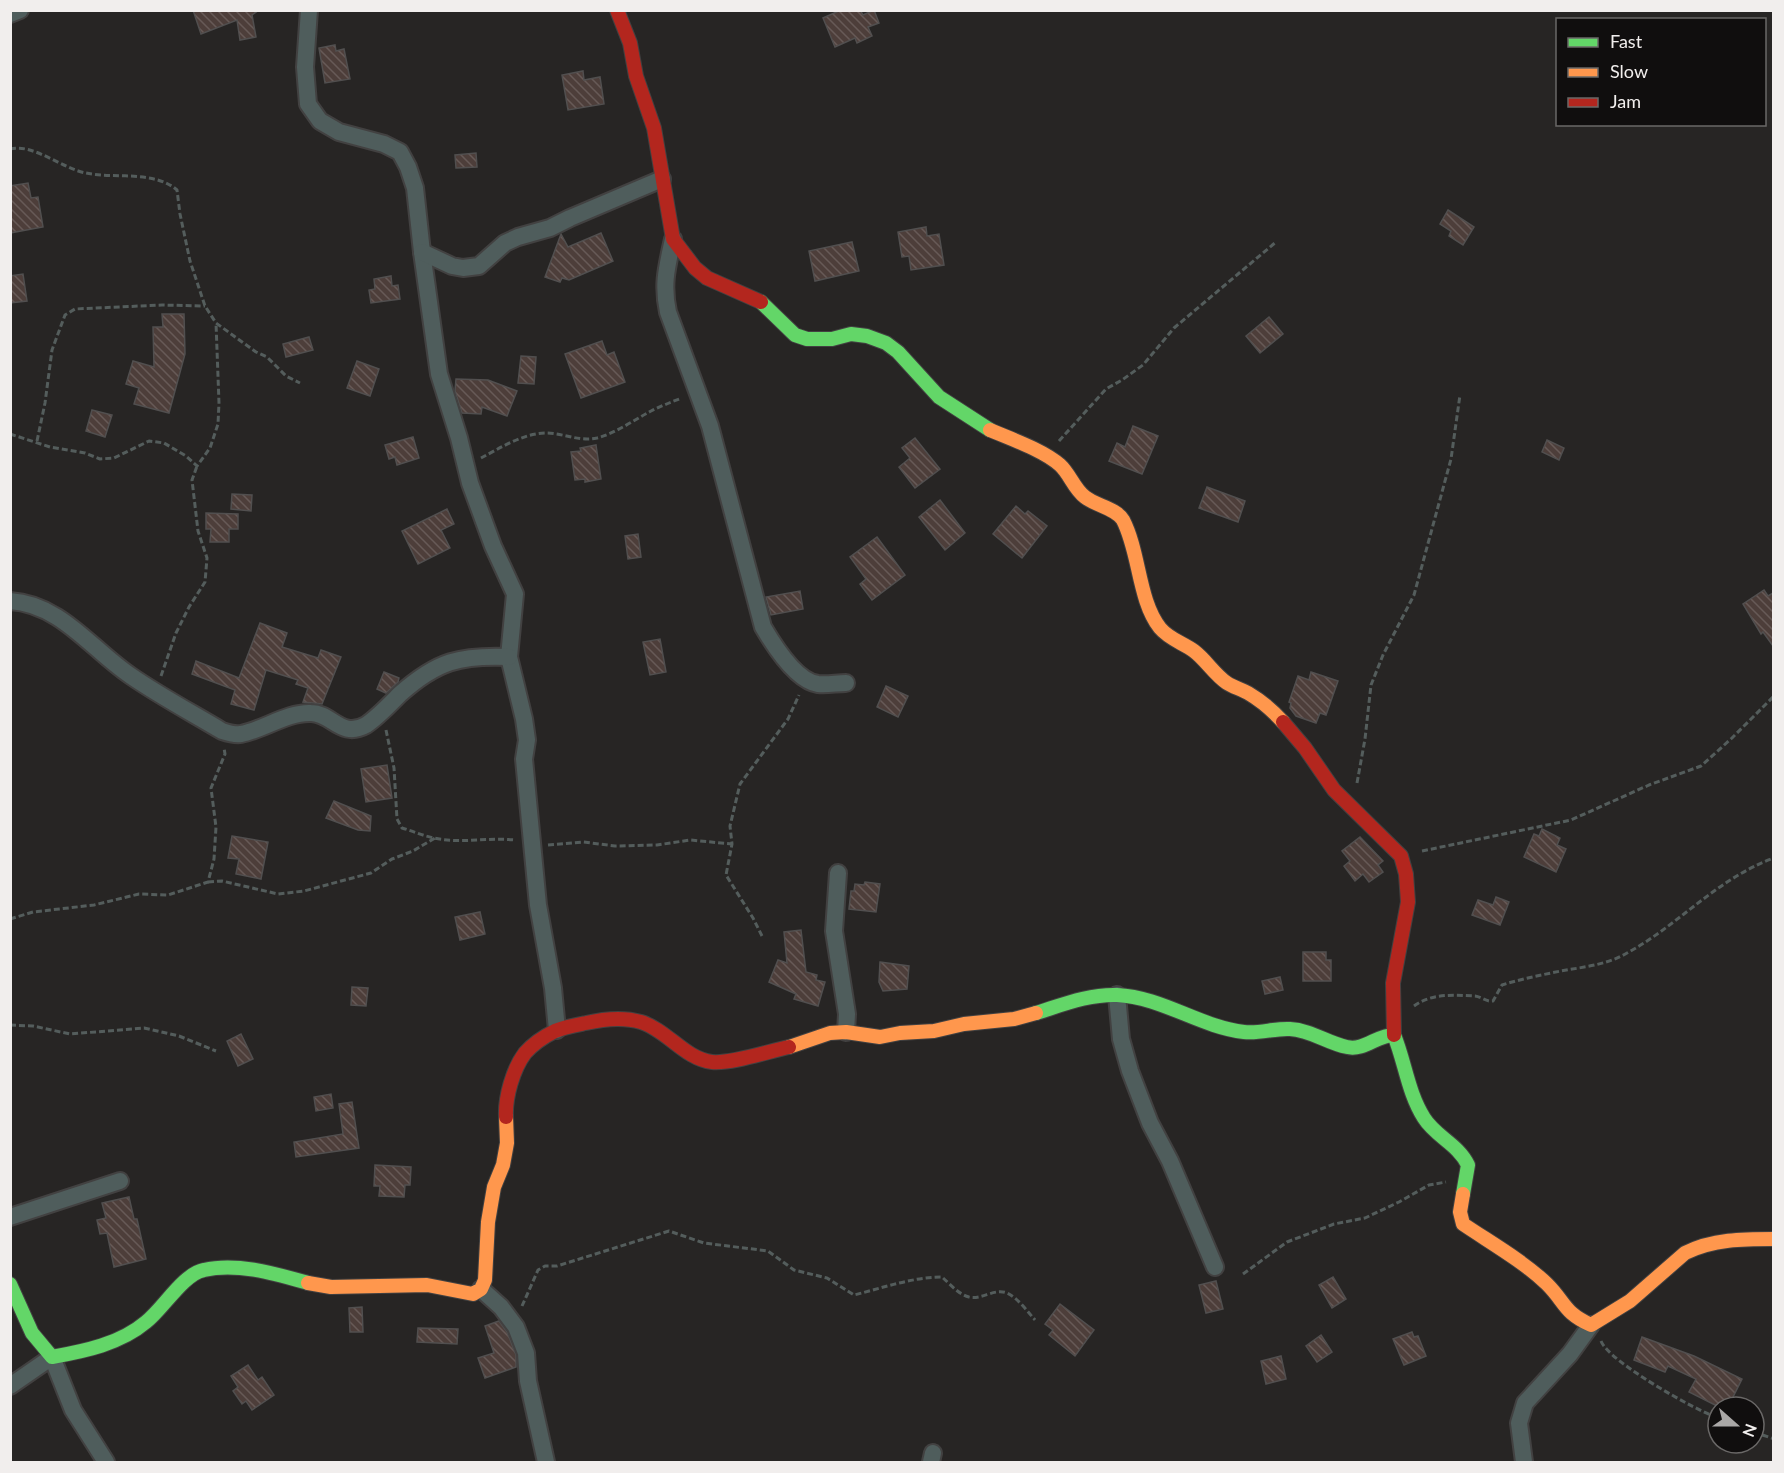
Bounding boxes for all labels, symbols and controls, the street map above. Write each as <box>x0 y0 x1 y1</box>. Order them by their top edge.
legend <box>1556 18 1766 126</box>
text: Fast <box>1610 30 1643 52</box>
text: Slow <box>1610 60 1648 82</box>
text: Jam <box>1610 90 1641 112</box>
north arrow <box>1706 1395 1766 1455</box>
text: N <box>1739 1421 1762 1440</box>

